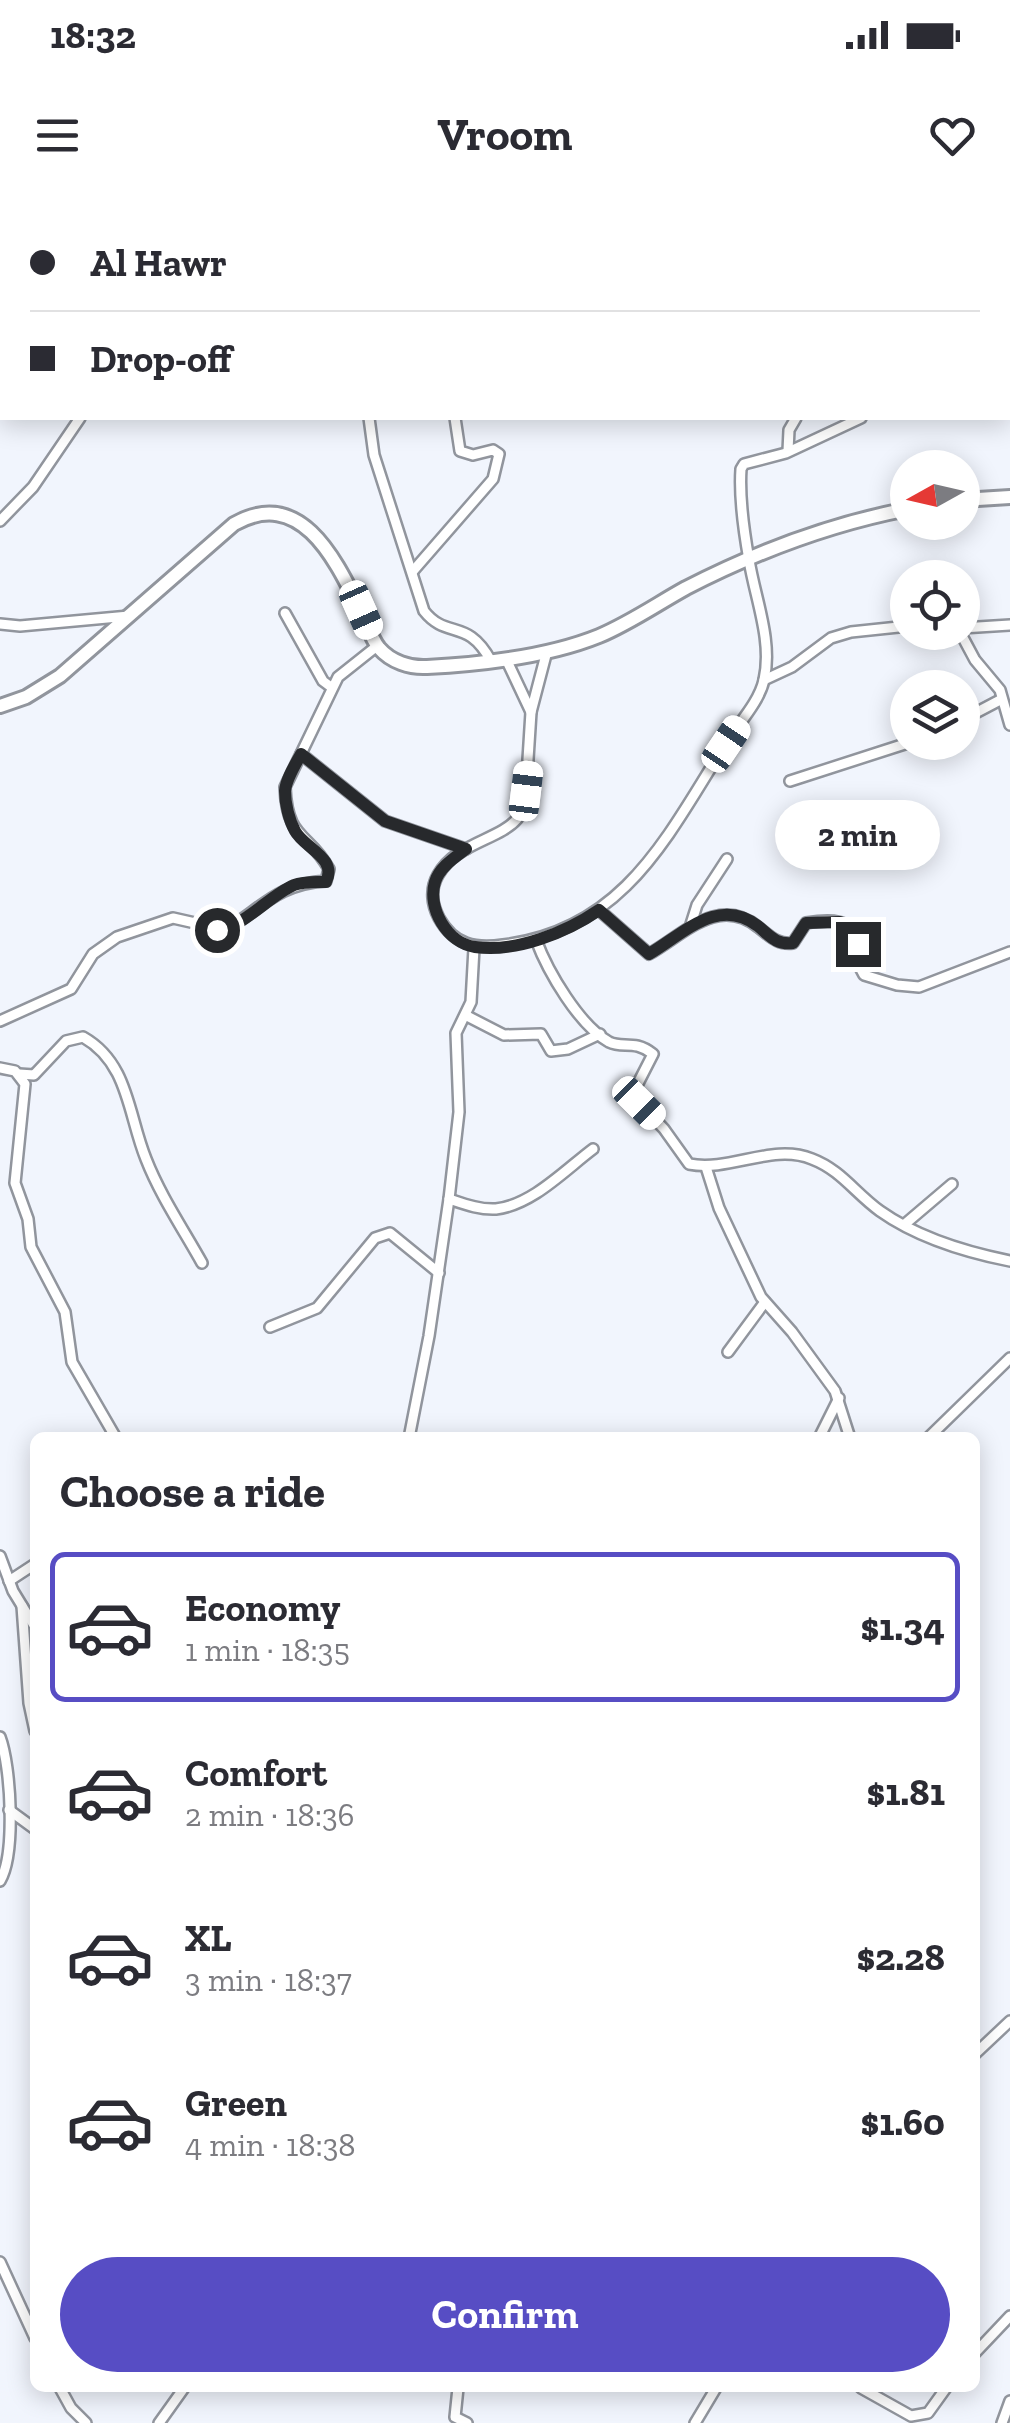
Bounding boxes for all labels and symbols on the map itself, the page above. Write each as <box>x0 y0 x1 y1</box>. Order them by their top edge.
north arrow <box>890 450 980 540</box>
car <box>335 576 387 644</box>
car <box>697 711 755 777</box>
car <box>507 759 545 823</box>
callout: 2 min <box>776 799 940 869</box>
route start <box>195 908 240 953</box>
route end <box>836 922 881 967</box>
car <box>607 1071 671 1135</box>

